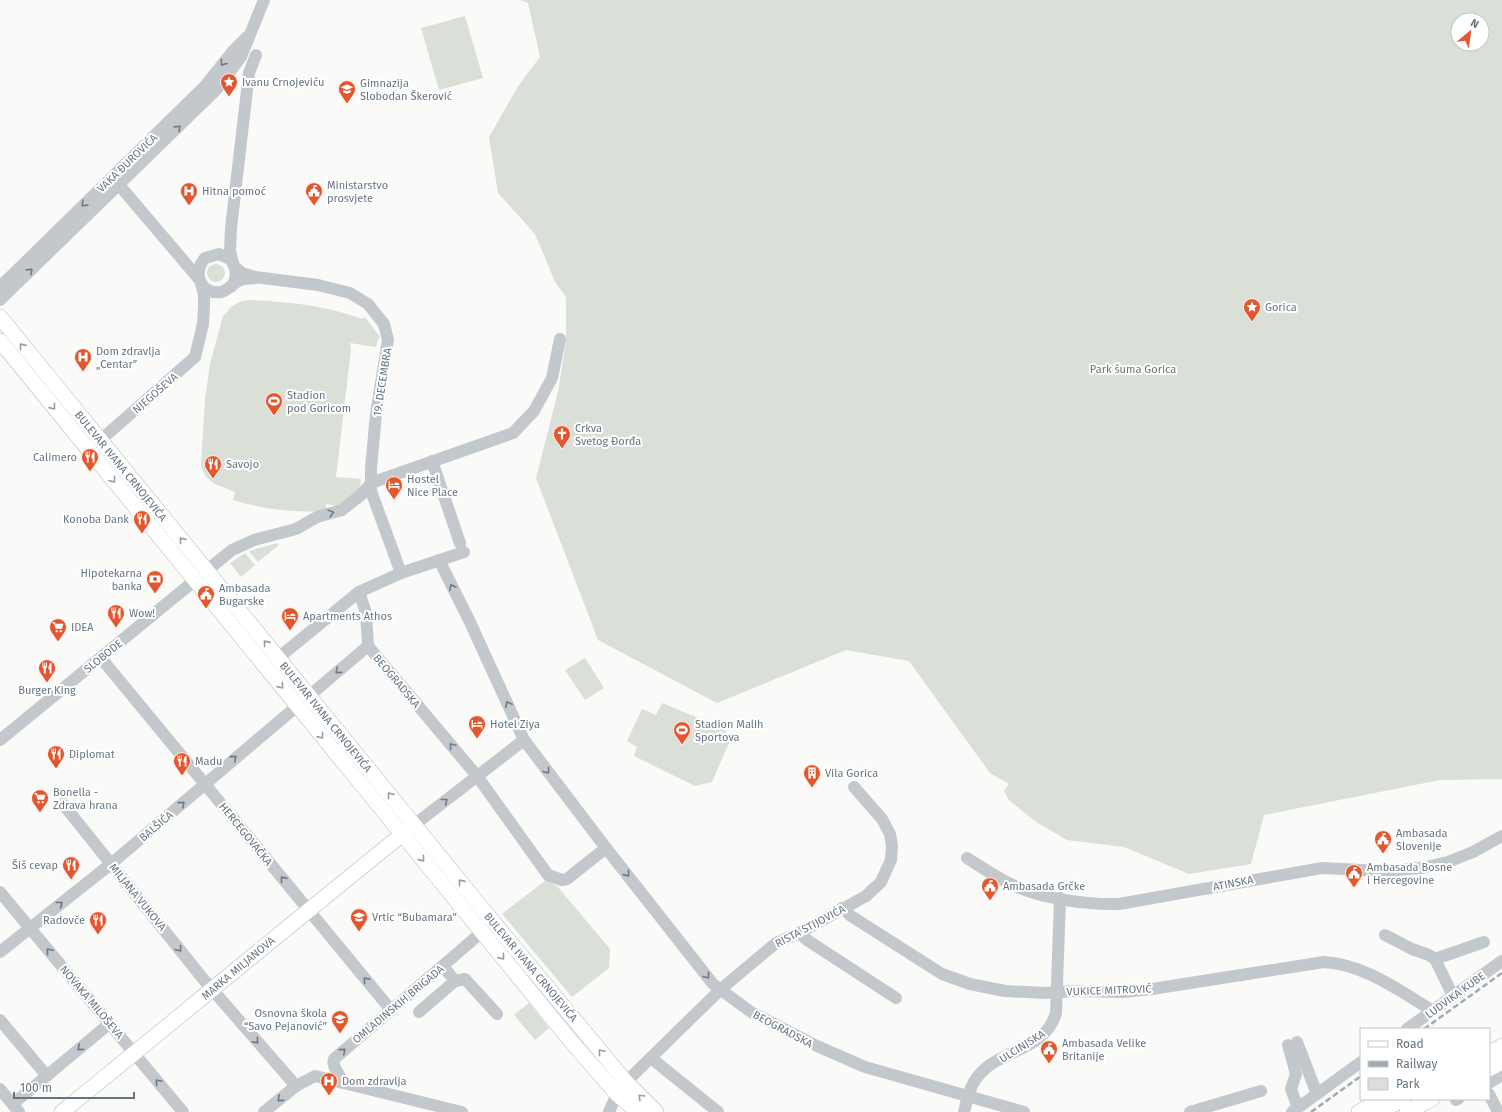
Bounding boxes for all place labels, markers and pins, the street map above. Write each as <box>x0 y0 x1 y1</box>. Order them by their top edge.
place icon: Ivanu Crnojeviću <box>219 72 239 97</box>
place label: Ivanu Crnojeviću <box>242 76 324 89</box>
place label: Gimnazija Slobodan Škerović <box>360 77 452 103</box>
school or university icon: Gimnazija Slobodan Škerović <box>337 79 357 104</box>
place label: Ministarstvo prosvjete <box>327 179 388 205</box>
hospital icon: Hitna pomoć <box>179 181 199 206</box>
public building icon: Ministarstvo prosvjete <box>304 181 324 206</box>
place label: Hitna pomoć <box>202 185 266 198</box>
place icon: Gorica <box>1242 297 1262 322</box>
place label: Gorica <box>1265 301 1297 314</box>
place label: Dom zdravlja „Centar” <box>96 345 161 371</box>
hospital icon: Dom zdravlja „Centar” <box>73 347 93 372</box>
place label: Stadion pod Goricom <box>287 389 351 415</box>
sports icon: Stadion pod Goricom <box>264 391 284 416</box>
place label: Crkva Svetog Đorđa <box>575 422 641 448</box>
church icon: Crkva Svetog Đorđa <box>552 424 572 449</box>
restaurant icon: Calimero <box>80 447 100 472</box>
place label: Calimero <box>33 451 77 464</box>
restaurant icon: Savojo <box>203 454 223 479</box>
place label: Savojo <box>226 458 259 471</box>
place label: Hostel Nice Place <box>407 473 458 499</box>
hotel icon: Hostel Nice Place <box>384 475 404 500</box>
restaurant icon: Konoba Dank <box>132 509 152 534</box>
place label: Konoba Dank <box>63 513 129 526</box>
place label: Hipotekarna banka <box>81 567 142 593</box>
bank icon: Hipotekarna banka <box>145 569 165 594</box>
place label: Ambasada Bugarske <box>219 582 271 608</box>
public building icon: Ambasada Bugarske <box>196 584 216 609</box>
restaurant icon: Wow! <box>106 603 126 628</box>
hotel icon: Apartments Athos <box>280 606 300 631</box>
place label: Wow! <box>129 607 155 620</box>
place label: Apartments Athos <box>303 610 392 623</box>
supermarket icon: IDEA <box>48 617 68 642</box>
place label: IDEA <box>71 621 94 634</box>
restaurant icon: Burger King <box>37 658 57 683</box>
place label: Burger King <box>18 684 76 697</box>
hotel icon: Hotel Ziya <box>467 714 487 739</box>
place label: Hotel Ziya <box>490 718 540 731</box>
place label: Stadion Malih Sportova <box>695 718 764 744</box>
sports icon: Stadion Malih Sportova <box>672 720 692 745</box>
restaurant icon: Diplomat <box>46 744 66 769</box>
place label: Diplomat <box>69 748 115 761</box>
restaurant icon: Madu <box>172 751 192 776</box>
place label: Madu <box>195 755 223 768</box>
building icon: Vila Gorica <box>802 763 822 788</box>
place label: Vila Gorica <box>825 767 878 780</box>
place label: Bonella - Zdrava hrana <box>53 786 118 812</box>
supermarket icon: Bonella - Zdrava hrana <box>30 788 50 813</box>
place label: Ambasada Slovenije <box>1396 827 1448 853</box>
public building icon: Ambasada Slovenije <box>1373 829 1393 854</box>
restaurant icon: Šiš cevap <box>61 855 81 880</box>
place label: Šiš cevap <box>12 858 58 872</box>
place label: Ambasada Bosne i Hercegovine <box>1367 861 1452 887</box>
public building icon: Ambasada Bosne i Hercegovine <box>1344 863 1364 888</box>
public building icon: Ambasada Grčke <box>980 876 1000 901</box>
place label: Ambasada Grčke <box>1003 880 1085 893</box>
school or university icon: Vrtic “Bubamara” <box>349 907 369 932</box>
restaurant icon: Radovče <box>88 910 108 935</box>
place label: Vrtic “Bubamara” <box>372 911 457 924</box>
place label: Radovče <box>43 914 85 927</box>
place label: Osnovna škola “Savo Pejanović” <box>244 1007 327 1033</box>
school or university icon: Osnovna škola “Savo Pejanović” <box>330 1009 350 1034</box>
place label: Ambasada Velike Britanije <box>1062 1037 1146 1063</box>
public building icon: Ambasada Velike Britanije <box>1039 1039 1059 1064</box>
hospital icon: Dom zdravlja <box>319 1071 339 1096</box>
place label: Dom zdravlja <box>342 1075 407 1088</box>

